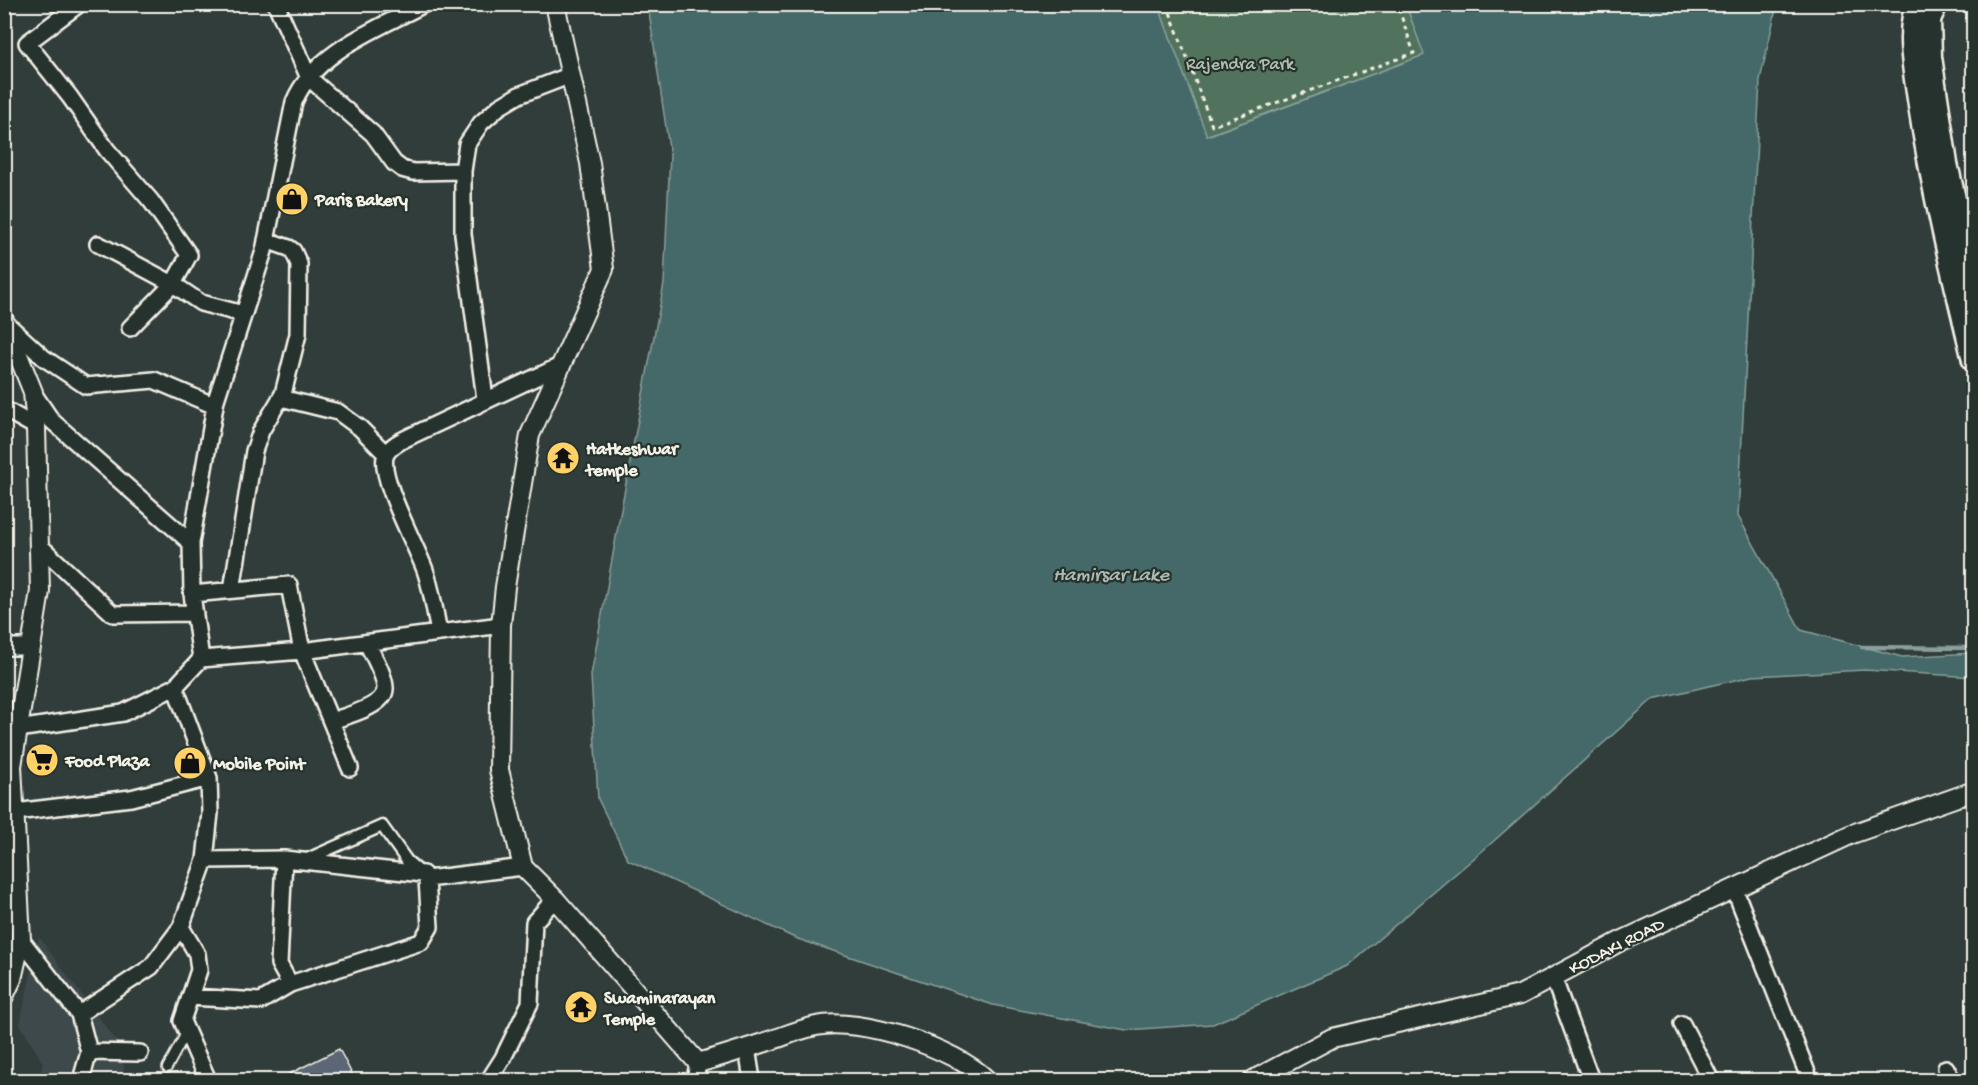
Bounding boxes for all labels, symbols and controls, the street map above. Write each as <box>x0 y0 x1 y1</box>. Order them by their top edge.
park label: Rajendra Park <box>1186 55 1296 76</box>
shop icon: Paris Bakery <box>274 181 310 217</box>
place label: Paris Bakery <box>314 191 408 212</box>
temple icon: Hatkeshwar temple <box>545 440 581 476</box>
place label: Hatkeshwar temple <box>584 440 680 482</box>
water label: Hamirsar Lake <box>1053 565 1170 588</box>
supermarket icon: Food Plaza <box>24 742 60 778</box>
shop icon: Mobile Point <box>172 745 208 781</box>
place label: Food Plaza <box>64 752 151 773</box>
place label: Mobile Point <box>213 755 306 776</box>
street label: KODAKI ROAD <box>1566 914 1669 980</box>
temple icon: Swaminarayan Temple <box>563 989 599 1025</box>
place label: Swaminarayan Temple <box>602 989 716 1031</box>

